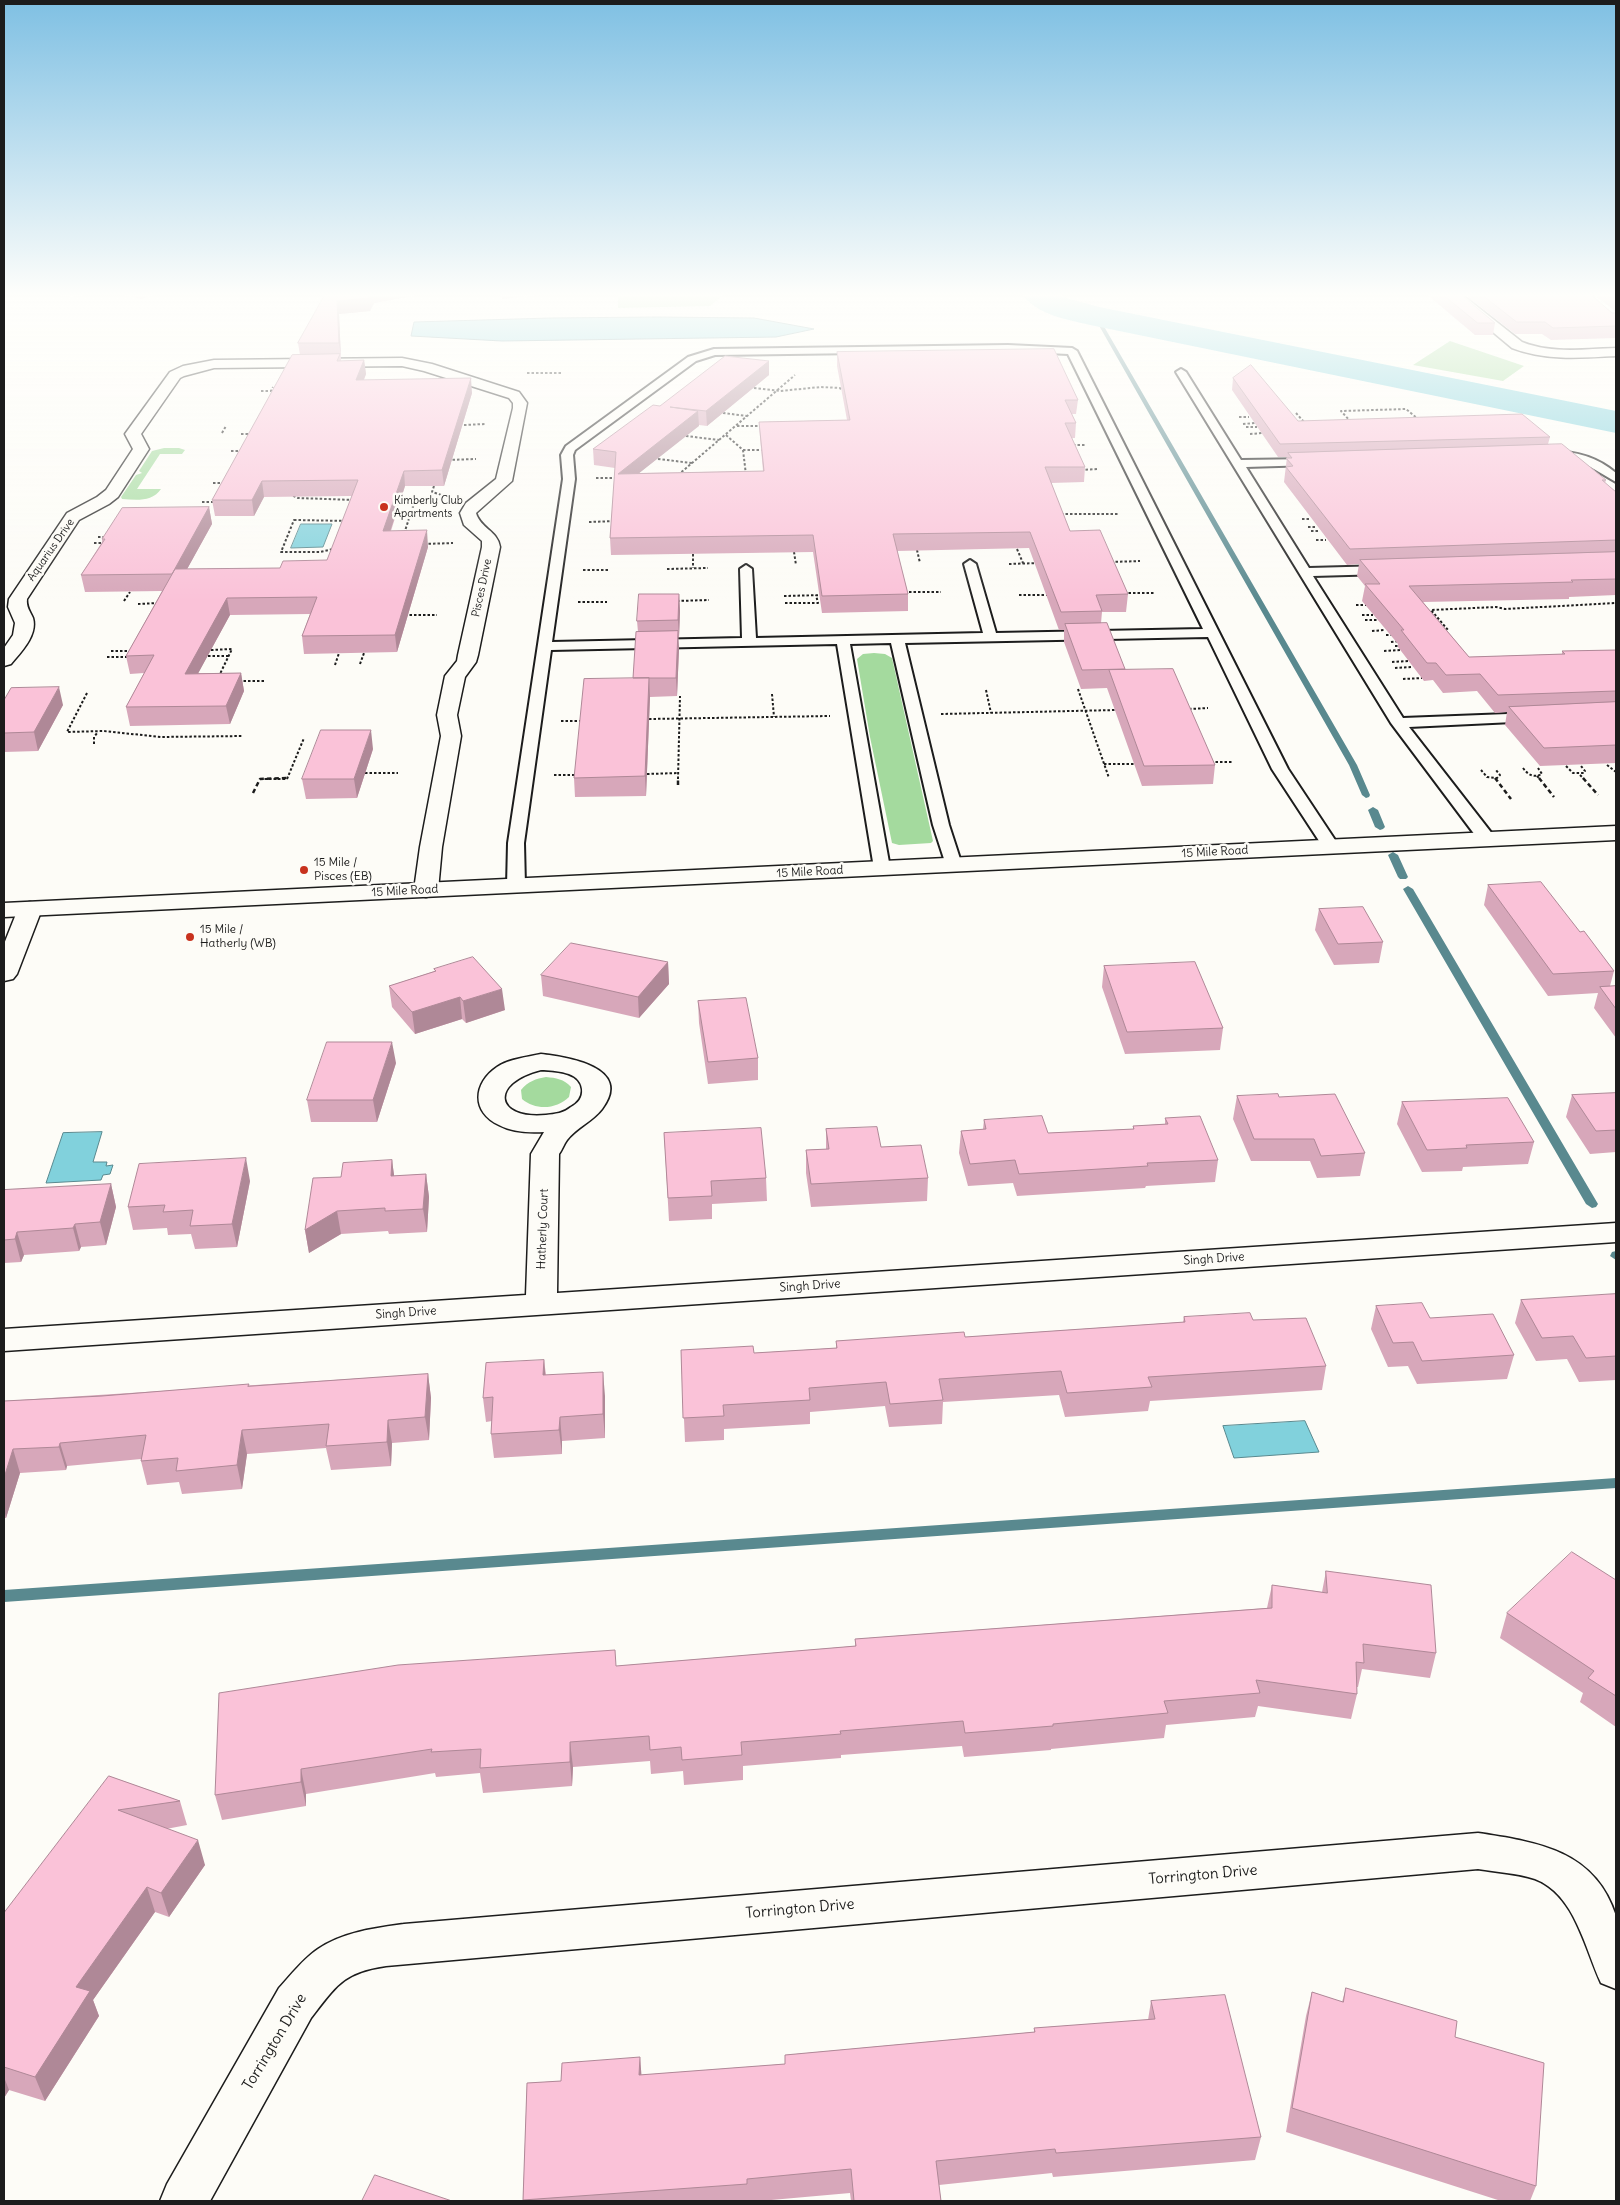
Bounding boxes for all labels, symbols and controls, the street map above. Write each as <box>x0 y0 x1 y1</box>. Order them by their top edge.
place label: Kimberly Club Apartments <box>394 494 463 520</box>
marker: Kimberly Club Apartments <box>378 501 390 513</box>
street label: Aquarius Drive <box>25 516 77 584</box>
street label: Pisces Drive <box>469 558 495 618</box>
street label: 15 Mile Road <box>1181 843 1249 861</box>
place label: 15 Mile / Pisces (EB) <box>314 856 372 884</box>
street label: 15 Mile Road <box>776 863 844 881</box>
marker: 15 Mile / Pisces (EB) <box>298 864 310 876</box>
street label: 15 Mile Road <box>371 882 439 900</box>
place label: 15 Mile / Hatherly (WB) <box>200 923 276 951</box>
marker: 15 Mile / Hatherly (WB) <box>184 931 196 943</box>
street label: Hatherly Court <box>534 1188 552 1270</box>
street label: Singh Drive <box>1183 1250 1245 1268</box>
street label: Singh Drive <box>779 1277 841 1295</box>
street label: Singh Drive <box>375 1304 437 1322</box>
street label: Torrington Drive <box>1148 1861 1258 1889</box>
street label: Torrington Drive <box>745 1895 855 1923</box>
street label: Torrington Drive <box>239 1991 311 2093</box>

